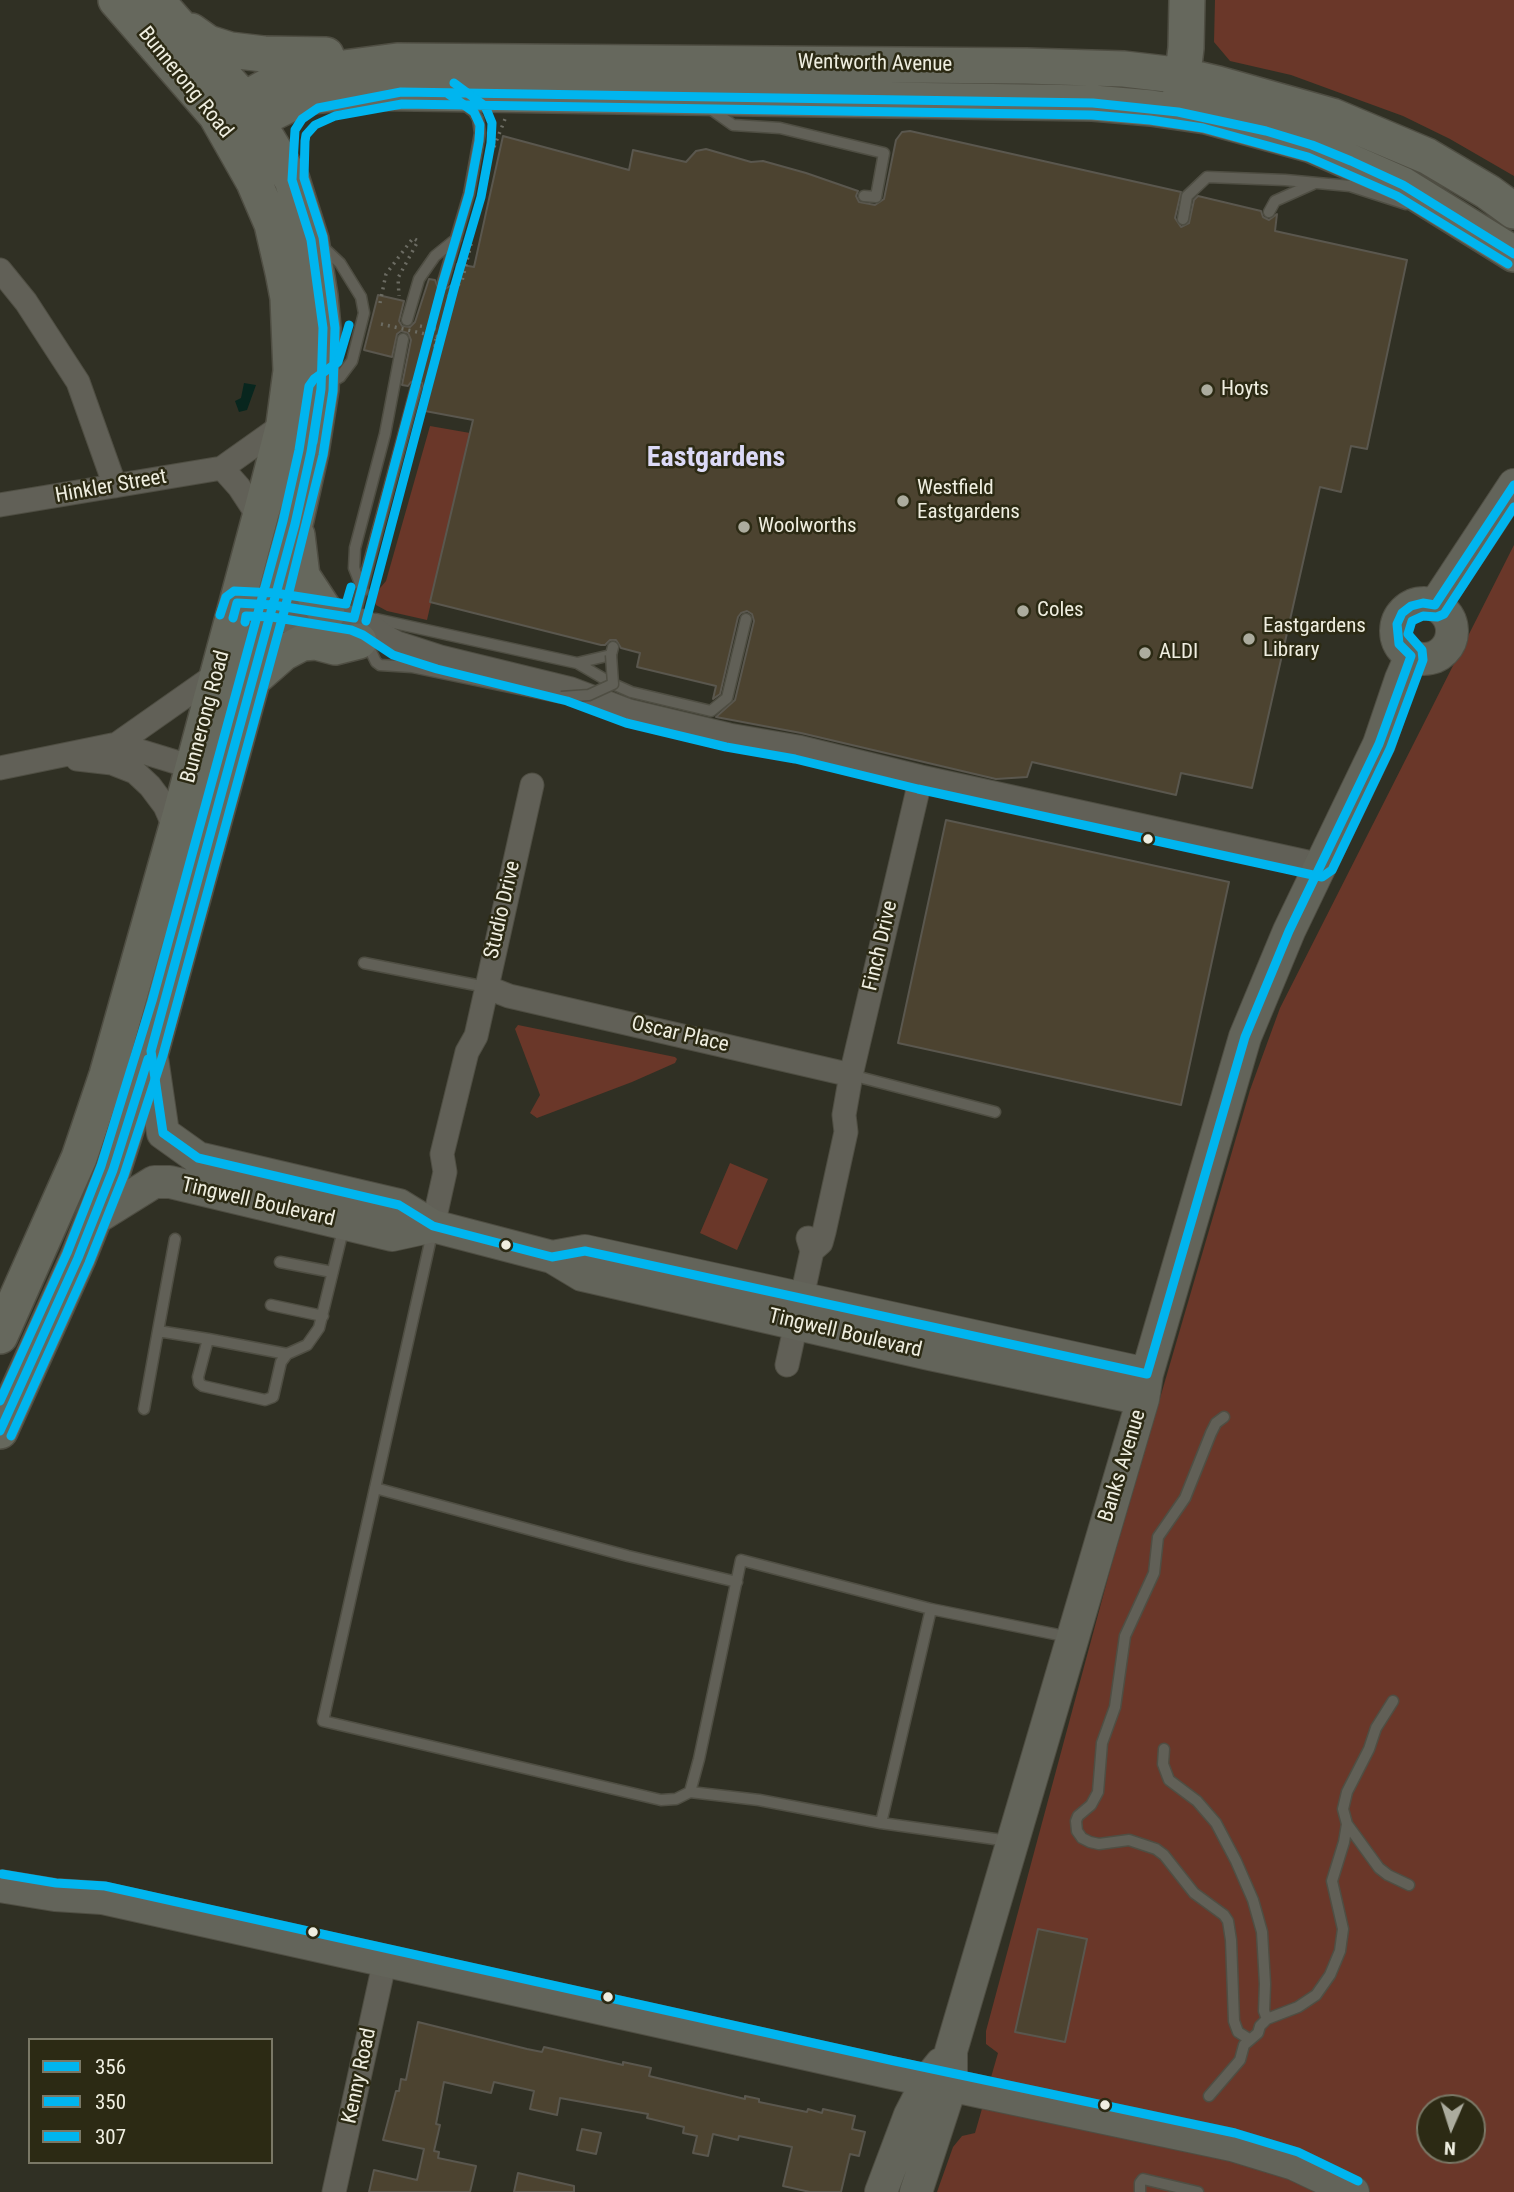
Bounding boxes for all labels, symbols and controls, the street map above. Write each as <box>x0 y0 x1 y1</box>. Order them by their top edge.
street label: Bunnerong Road <box>132 22 238 144</box>
street label: Wentworth Avenue <box>797 50 953 78</box>
place label: Hoyts <box>1221 377 1269 403</box>
marker: Hoyts <box>1199 382 1215 398</box>
district label: Eastgardens <box>647 442 785 476</box>
street label: Hinkler Street <box>53 465 169 509</box>
place label: Westfield Eastgardens <box>917 476 1020 526</box>
marker: Westfield Eastgardens <box>895 493 911 509</box>
place label: Woolworths <box>758 514 857 540</box>
marker: Woolworths <box>736 519 752 535</box>
place label: Coles <box>1037 598 1084 624</box>
marker: Coles <box>1015 603 1031 619</box>
place label: Eastgardens Library <box>1263 614 1366 664</box>
marker: Eastgardens Library <box>1241 631 1257 647</box>
place label: ALDI <box>1159 640 1198 666</box>
marker: ALDI <box>1137 645 1153 661</box>
street label: Bunnerong Road <box>176 648 236 786</box>
unlabelled marker <box>1141 832 1155 846</box>
street label: Studio Drive <box>480 859 526 961</box>
street label: Finch Drive <box>858 899 904 993</box>
street label: Oscar Place <box>629 1012 731 1058</box>
street label: Tingwell Boulevard <box>179 1173 337 1233</box>
unlabelled marker <box>499 1238 513 1252</box>
street label: Tingwell Boulevard <box>766 1304 924 1364</box>
street label: Banks Avenue <box>1094 1407 1152 1525</box>
unlabelled marker <box>306 1925 320 1939</box>
unlabelled marker <box>601 1990 615 2004</box>
street label: Kenny Road <box>338 2026 382 2126</box>
legend <box>28 2038 273 2164</box>
text: 356 <box>95 2055 126 2079</box>
text: 350 <box>95 2090 126 2114</box>
north arrow <box>1416 2094 1486 2164</box>
unlabelled marker <box>1098 2098 1112 2112</box>
text: 307 <box>95 2125 126 2149</box>
text: N <box>1444 2137 1456 2160</box>

